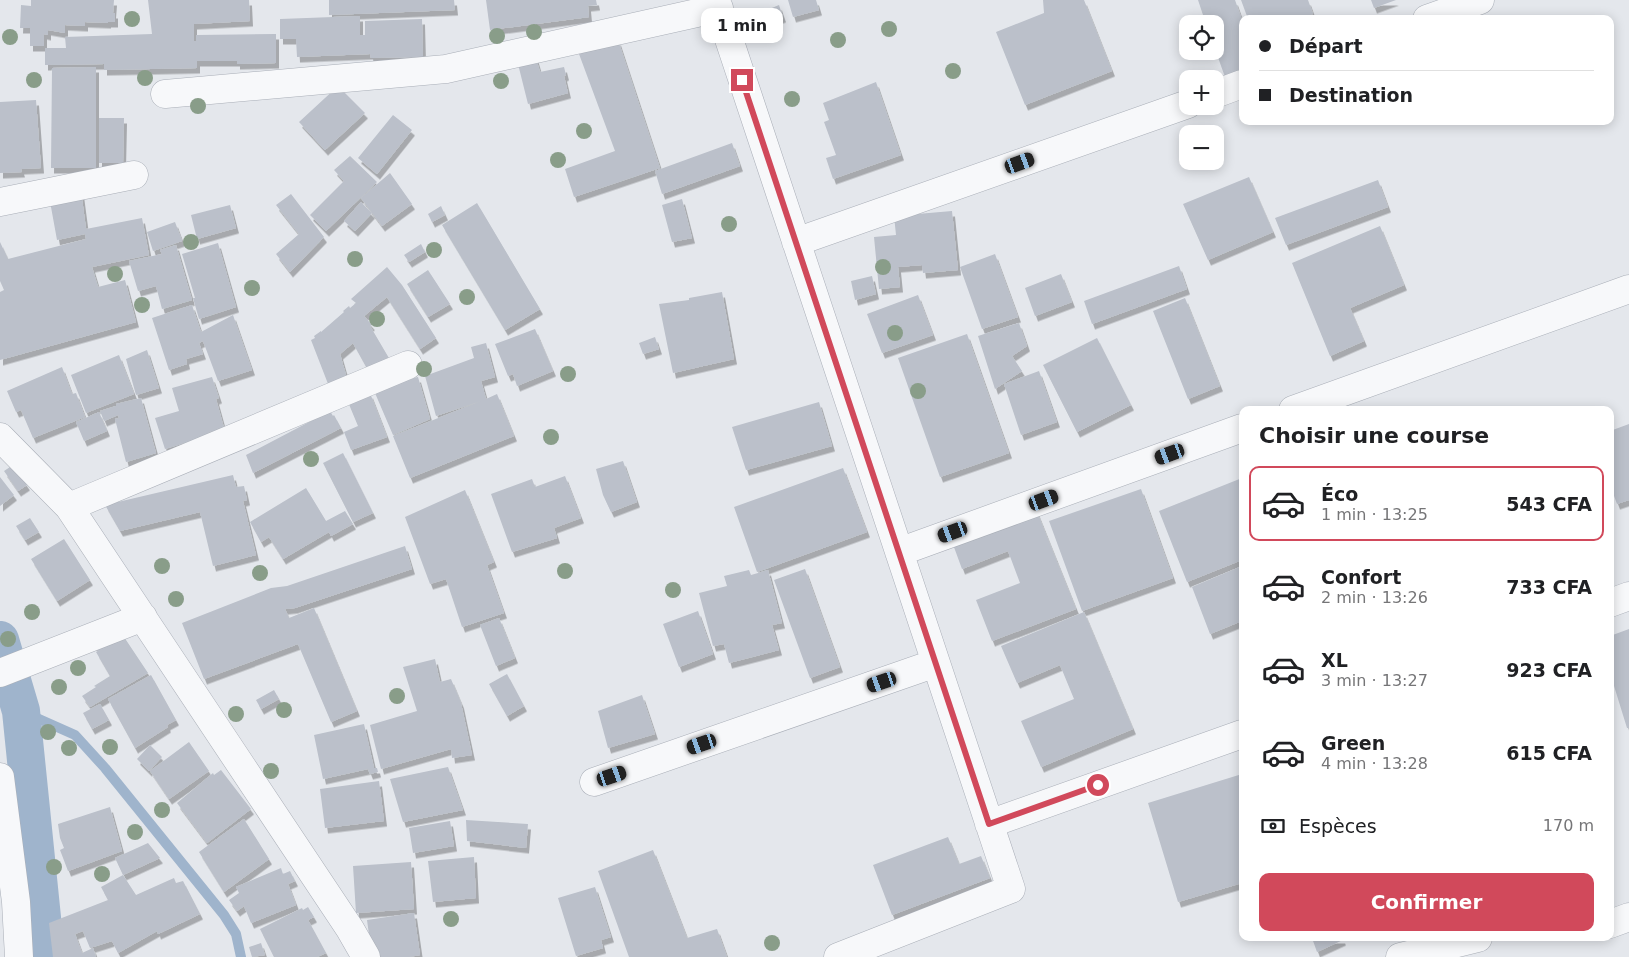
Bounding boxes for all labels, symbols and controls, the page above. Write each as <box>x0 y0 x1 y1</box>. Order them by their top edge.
callout: 1 min <box>701 8 783 42</box>
map controls <box>1179 15 1224 170</box>
button: locate <box>1179 15 1224 60</box>
text: 1 min <box>717 16 767 35</box>
text: Départ <box>1289 35 1363 57</box>
route end <box>731 69 753 91</box>
button: + <box>1179 70 1224 115</box>
text: Destination <box>1289 84 1413 106</box>
button: − <box>1179 125 1224 170</box>
car <box>1003 151 1036 175</box>
text: Choisir une course <box>1259 423 1489 448</box>
car <box>1153 442 1186 466</box>
icon: car <box>1261 481 1306 526</box>
text: Éco <box>1321 483 1358 505</box>
car <box>1027 488 1060 512</box>
text: 543 CFA <box>1506 493 1592 515</box>
text: 1 min · 13:25 <box>1321 505 1428 524</box>
car <box>936 520 969 544</box>
icon: car <box>1261 564 1306 609</box>
text: Confort <box>1321 566 1401 588</box>
text: 733 CFA <box>1506 576 1592 598</box>
text: 2 min · 13:26 <box>1321 588 1428 607</box>
icon: car <box>1261 647 1306 692</box>
text: XL <box>1321 649 1348 671</box>
text: 923 CFA <box>1506 659 1592 681</box>
car <box>865 670 898 694</box>
text: 3 min · 13:27 <box>1321 671 1428 690</box>
icon: car <box>1261 730 1306 775</box>
car <box>685 732 718 756</box>
text: Green <box>1321 732 1385 754</box>
text: 615 CFA <box>1506 742 1592 764</box>
text: 4 min · 13:28 <box>1321 754 1428 773</box>
car <box>595 764 628 788</box>
route start <box>1087 774 1109 796</box>
icon: cash <box>1259 812 1287 840</box>
text: Espèces <box>1299 815 1377 837</box>
text: 170 m <box>1543 816 1594 835</box>
button: Confirmer <box>1259 873 1594 931</box>

